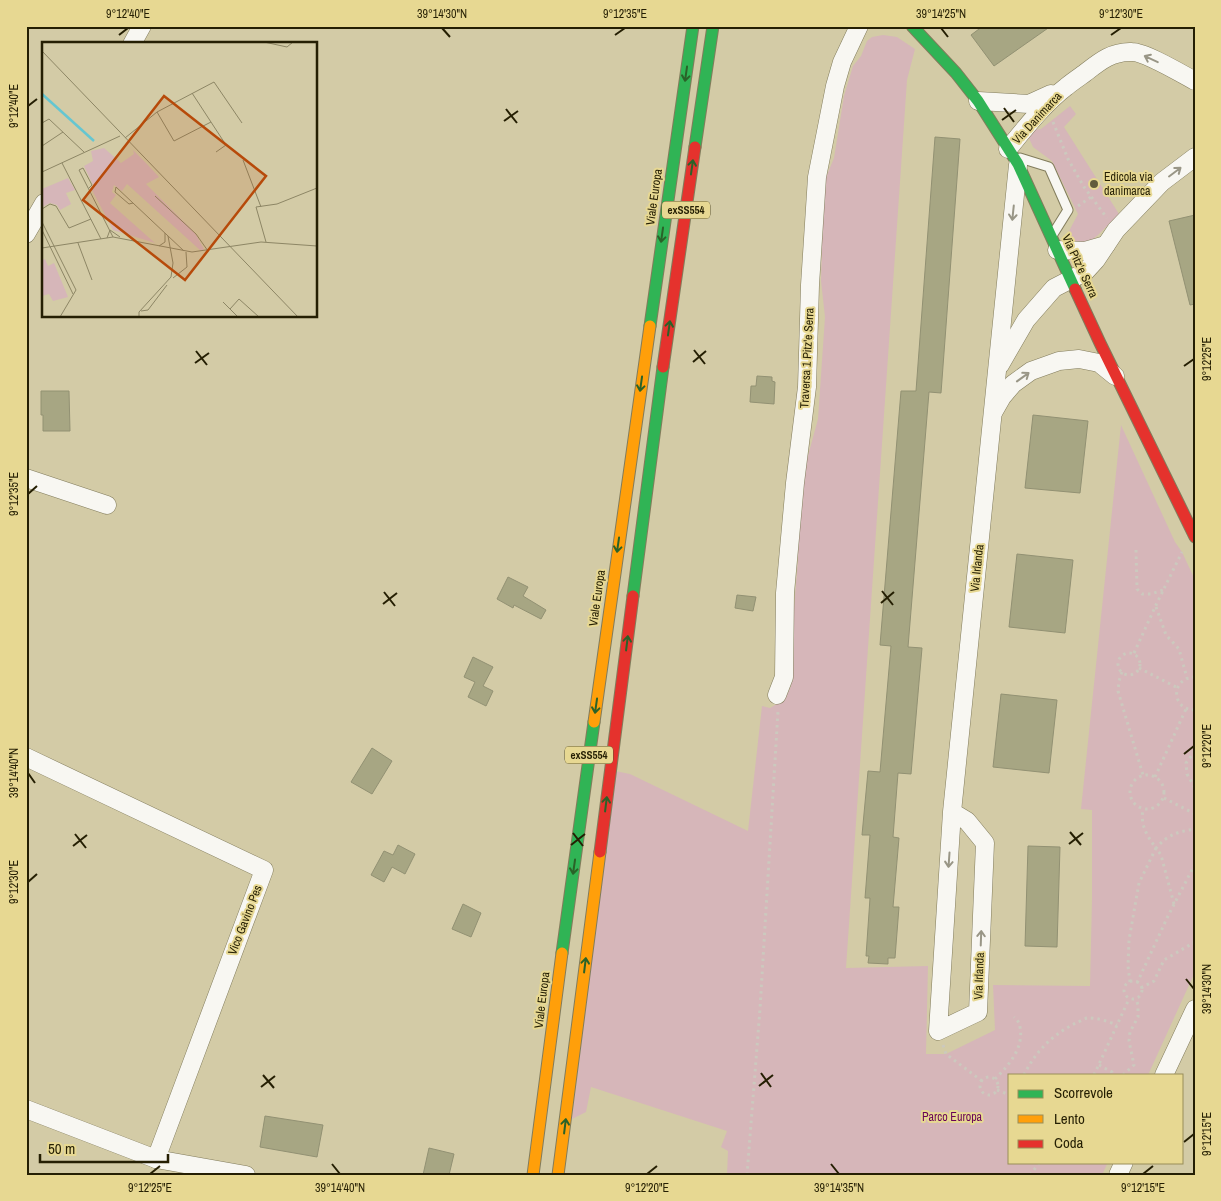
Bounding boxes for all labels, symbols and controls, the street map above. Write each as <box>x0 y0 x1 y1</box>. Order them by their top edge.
text: 9°12'40"E <box>106 6 150 22</box>
text: 39°14'30"N <box>417 6 467 22</box>
text: 9°12'35"E <box>603 6 647 22</box>
text: 39°14'25"N <box>916 6 966 22</box>
text: 9°12'30"E <box>1099 6 1143 22</box>
inset map <box>42 42 318 318</box>
one-way arrow <box>1144 54 1159 63</box>
one-way arrow <box>681 66 691 82</box>
text: 9°12'40"E <box>6 84 22 128</box>
street label: Via Danimarca <box>1009 88 1066 147</box>
one-way arrow <box>688 160 698 176</box>
one-way arrow <box>1168 166 1181 177</box>
street label: Viale Europa <box>642 167 666 226</box>
place label: Edicola via danimarca <box>1104 169 1153 199</box>
marker: Edicola via danimarca <box>1088 178 1100 190</box>
road number: exSS554 <box>662 202 710 218</box>
one-way arrow <box>1008 205 1018 221</box>
one-way arrow <box>657 227 667 243</box>
street label: Via Pitz'e Serra <box>1058 232 1102 301</box>
street label: Traversa 1 Pitz'e Serra <box>796 307 818 409</box>
one-way arrow <box>664 320 674 336</box>
text: 9°12'25"E <box>1199 337 1215 381</box>
one-way arrow <box>1016 372 1030 382</box>
one-way arrow <box>636 376 646 392</box>
text: 9°12'35"E <box>6 472 22 516</box>
one-way arrow <box>613 536 623 552</box>
street label: Via Irlanda <box>967 543 987 592</box>
street label: Viale Europa <box>585 568 609 627</box>
one-way arrow <box>622 635 632 651</box>
one-way arrow <box>591 697 601 713</box>
text: 9°12'20"E <box>1199 724 1215 768</box>
road number: exSS554 <box>565 746 613 764</box>
text: 39°14'40"N <box>6 748 22 798</box>
one-way arrow <box>601 796 611 812</box>
one-way arrow <box>944 852 953 868</box>
one-way arrow <box>568 858 578 874</box>
text: 9°12'30"E <box>6 860 22 904</box>
street label: Vico Gavino Pes <box>224 883 266 957</box>
one-way arrow <box>976 930 986 946</box>
street label: Via Irlanda <box>970 952 988 1000</box>
one-way arrow <box>581 958 591 974</box>
text: 39°14'30"N <box>1199 964 1215 1014</box>
street label: Viale Europa <box>531 970 553 1029</box>
legend <box>1008 1074 1184 1164</box>
text: Scorrevole <box>1054 1082 1113 1103</box>
text: Lento <box>1054 1108 1085 1129</box>
park label: Parco Europa <box>922 1109 983 1125</box>
text: 9°12'15"E <box>1199 1112 1215 1156</box>
one-way arrow <box>560 1119 570 1135</box>
scale bar <box>40 1131 168 1163</box>
text: Coda <box>1054 1132 1084 1153</box>
text: 50 m <box>48 1138 75 1159</box>
text: 9°12'25"E <box>128 1180 172 1196</box>
text: 39°14'40"N <box>315 1180 365 1196</box>
text: 9°12'20"E <box>625 1180 669 1196</box>
text: 39°14'35"N <box>814 1180 864 1196</box>
text: 9°12'15"E <box>1121 1180 1165 1196</box>

